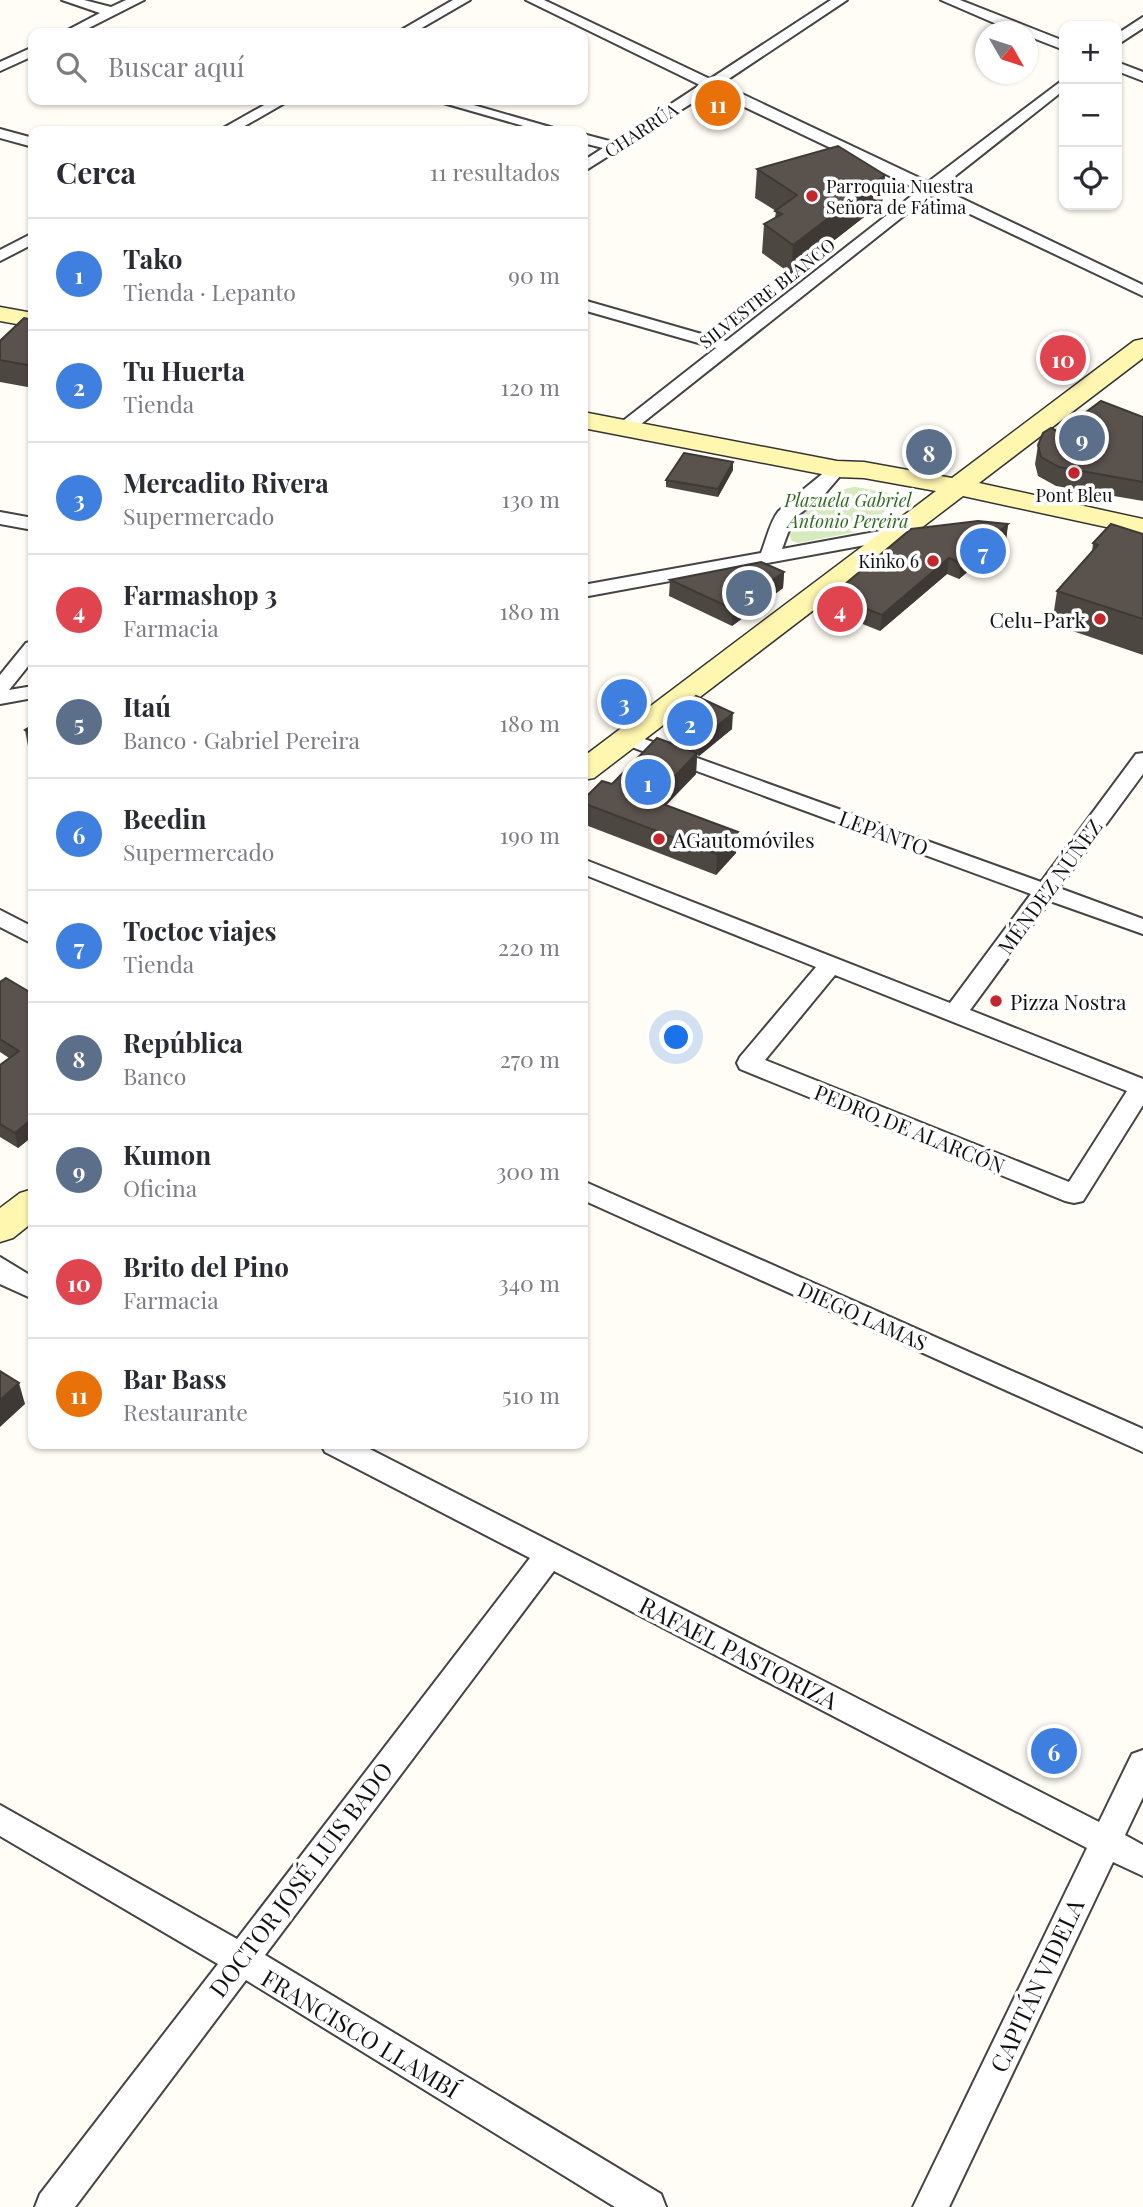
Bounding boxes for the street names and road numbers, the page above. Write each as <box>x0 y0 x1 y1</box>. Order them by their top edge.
street label: CHARRÚA <box>600 97 683 163</box>
street label: SILVESTRE BLANCO <box>694 232 840 354</box>
street label: LEPANTO <box>836 803 932 861</box>
street label: MÉNDEZ NÚÑEZ <box>990 813 1108 959</box>
street label: PEDRO DE ALARCÓN <box>811 1077 1010 1179</box>
street label: DIEGO LAMAS <box>794 1274 932 1356</box>
street label: RAFAEL PASTORIZA <box>634 1588 845 1716</box>
street label: DOCTOR JOSÉ LUIS BADO <box>201 1755 399 2003</box>
street label: CAPITÁN VIDELA <box>982 1892 1091 2077</box>
street label: FRANCISCO LLAMBÍ <box>256 1961 466 2105</box>

